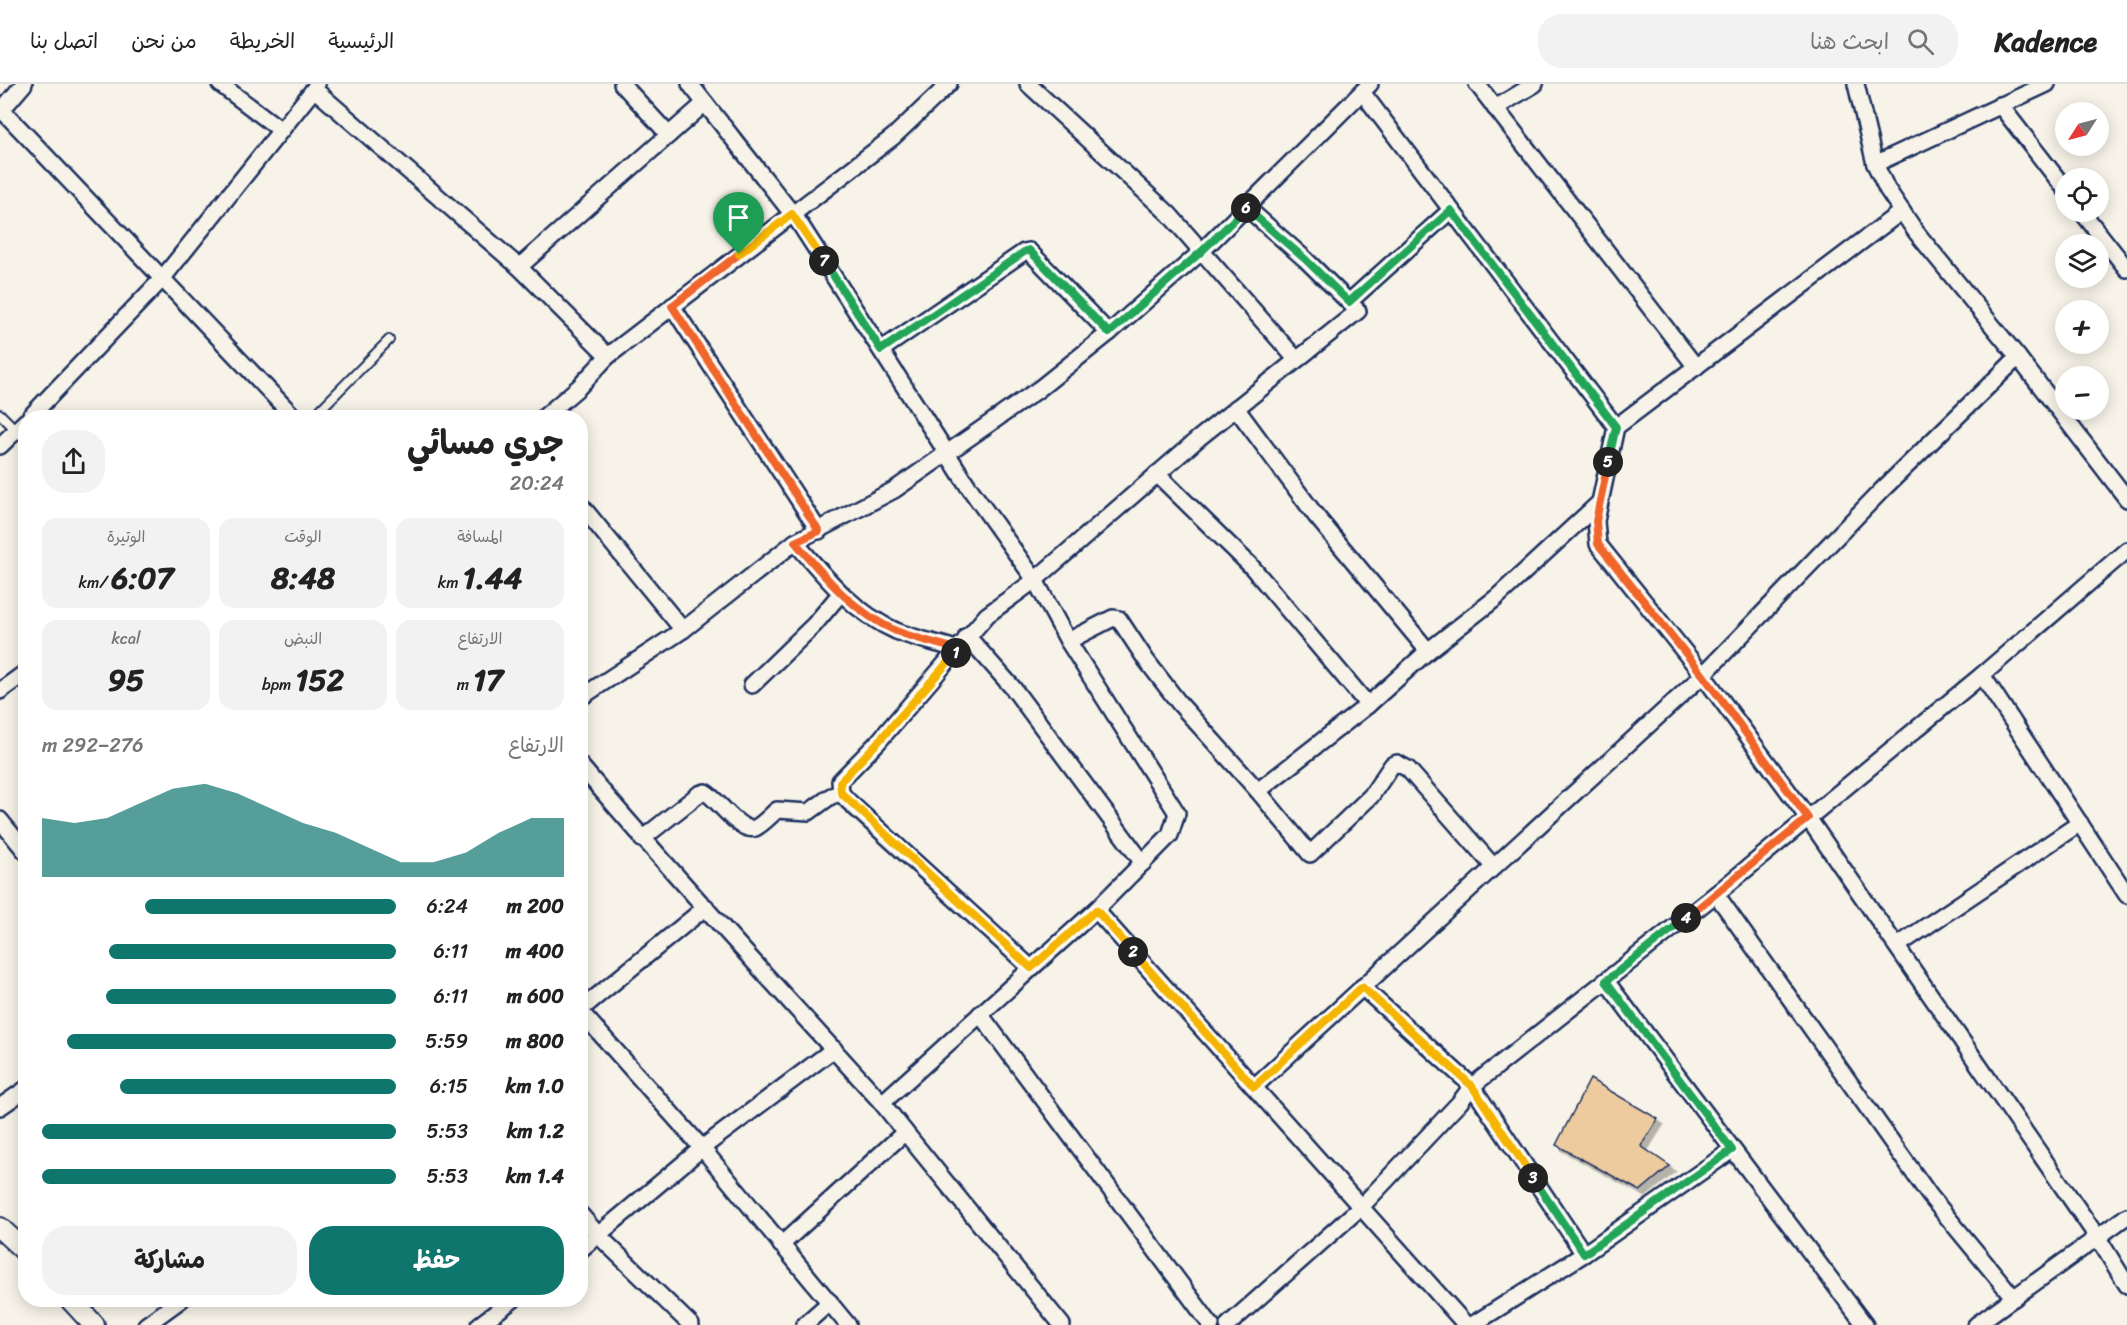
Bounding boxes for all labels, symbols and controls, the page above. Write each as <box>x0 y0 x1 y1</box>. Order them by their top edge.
search box <box>1538 14 1958 68</box>
text: Kadence <box>1994 17 2097 66</box>
text: اتصل بنا <box>30 22 98 60</box>
text: من نحن <box>131 22 197 60</box>
text: الخريطة <box>230 22 295 60</box>
text: الرئيسية <box>328 22 394 60</box>
text: ابحث هنا <box>1810 22 1889 61</box>
icon: search <box>1904 25 1937 58</box>
north arrow <box>2055 102 2109 156</box>
map controls <box>2055 102 2109 420</box>
button: locate <box>2055 168 2109 222</box>
pin <box>713 192 764 254</box>
pin: 6 <box>1231 193 1261 223</box>
text: 6 <box>1241 193 1251 222</box>
icon: arrive <box>722 201 755 234</box>
button: layers <box>2055 234 2109 288</box>
pin: 7 <box>809 246 839 276</box>
text: 7 <box>819 246 829 275</box>
button: + <box>2055 300 2109 354</box>
button: − <box>2055 366 2109 420</box>
text: جري مسائي <box>407 414 564 472</box>
button: share <box>42 430 105 493</box>
pin: 5 <box>1593 447 1623 477</box>
text: 5 <box>1603 447 1613 476</box>
text: 20:24 <box>510 466 564 501</box>
text: الوتيرة <box>107 522 145 551</box>
text: الوقت <box>284 522 322 551</box>
text: المسافة <box>457 522 503 551</box>
text: 6:07 <box>111 551 174 605</box>
text: 8:48 <box>271 551 335 605</box>
text: 1.44 <box>463 551 522 605</box>
text: /km <box>78 568 111 597</box>
text: km <box>438 568 463 597</box>
text: kcal <box>111 624 141 653</box>
text: النبض <box>284 624 322 653</box>
text: الارتفاع <box>458 624 502 653</box>
pin: 1 <box>941 638 971 668</box>
text: 1 <box>953 638 959 667</box>
text: 95 <box>108 653 144 707</box>
text: 152 <box>296 653 344 707</box>
text: 17 <box>473 653 503 707</box>
text: bpm <box>262 670 296 699</box>
text: m <box>457 670 473 699</box>
text: 276–292 m <box>42 728 144 763</box>
text: الارتفاع <box>508 728 564 763</box>
text: 6:24 <box>427 889 468 924</box>
text: 200 m <box>507 889 564 924</box>
pin: 4 <box>1671 903 1701 933</box>
text: 4 <box>1681 903 1691 932</box>
text: 6:11 <box>433 934 468 969</box>
text: 400 m <box>506 934 564 969</box>
pin: 2 <box>1118 937 1148 967</box>
text: 2 <box>1128 937 1138 966</box>
text: 6:11 <box>433 979 468 1014</box>
text: 600 m <box>507 979 564 1014</box>
text: 5:59 <box>425 1024 468 1059</box>
text: 800 m <box>506 1024 564 1059</box>
text: 6:15 <box>430 1069 468 1104</box>
text: 1.0 km <box>506 1069 564 1104</box>
text: 5:53 <box>427 1114 468 1149</box>
text: 1.2 km <box>507 1114 564 1149</box>
text: 5:53 <box>427 1159 468 1194</box>
text: 1.4 km <box>506 1159 564 1194</box>
pin: 3 <box>1518 1163 1548 1193</box>
text: 3 <box>1529 1163 1537 1192</box>
button: مشاركة <box>42 1226 297 1295</box>
button: حفظ <box>309 1226 564 1295</box>

